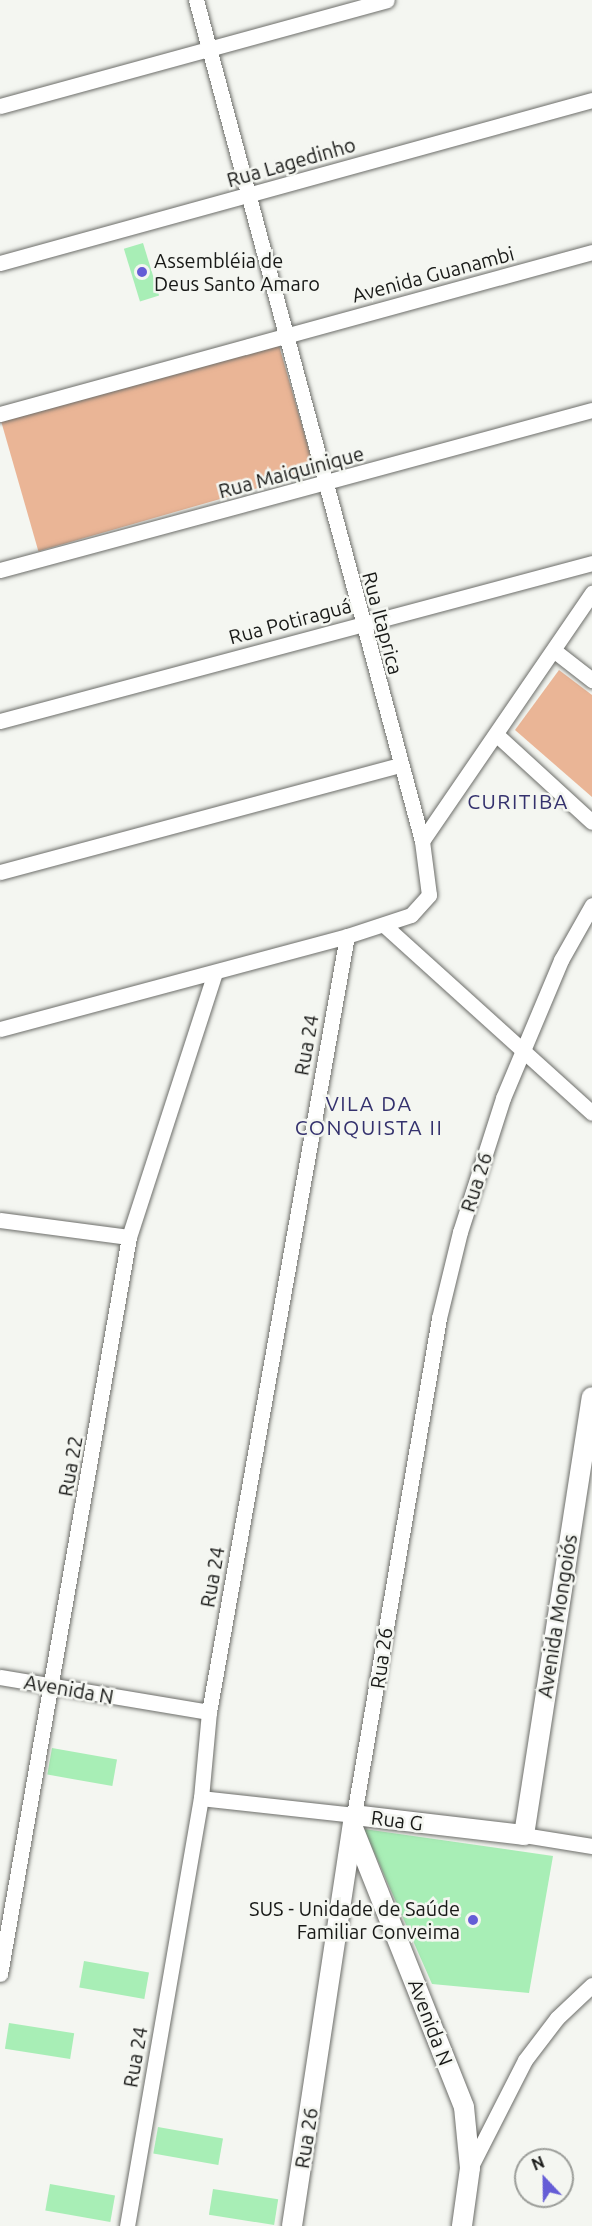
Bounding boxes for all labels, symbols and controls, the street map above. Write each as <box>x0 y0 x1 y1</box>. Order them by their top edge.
street label: Rua Lagedinho <box>224 132 358 192</box>
street label: Avenida Guanambi <box>349 241 517 307</box>
place label: Assembléia de Deus Santo Amaro <box>154 248 320 295</box>
marker: Assembléia de Deus Santo Amaro <box>135 265 149 279</box>
street label: Rua Maiquinique <box>216 441 366 503</box>
street label: Rua Itaprica <box>358 569 408 677</box>
street label: Rua Potiraguá <box>226 593 354 649</box>
district label: CURITIBA <box>467 788 569 814</box>
street label: Rua 24 <box>289 1013 323 1077</box>
district label: VILA DA CONQUISTA II <box>295 1090 443 1140</box>
street label: Rua 26 <box>455 1149 497 1215</box>
street label: Rua 22 <box>53 1434 87 1498</box>
street label: Avenida Mongoiós <box>532 1533 582 1699</box>
street label: Rua 24 <box>195 1545 229 1609</box>
street label: Rua 26 <box>365 1626 397 1690</box>
street label: Avenida N <box>22 1669 116 1709</box>
street label: Rua G <box>370 1805 424 1835</box>
place label: SUS - Unidade de Saúde Familiar Conveima <box>249 1896 460 1943</box>
marker: SUS - Unidade de Saúde Familiar Conveima <box>464 1911 482 1929</box>
street label: Avenida N <box>404 1975 458 2069</box>
street label: Rua 24 <box>118 2025 152 2089</box>
street label: Rua 26 <box>289 2106 323 2170</box>
north arrow <box>514 2148 574 2208</box>
text: N <box>529 2153 547 2174</box>

